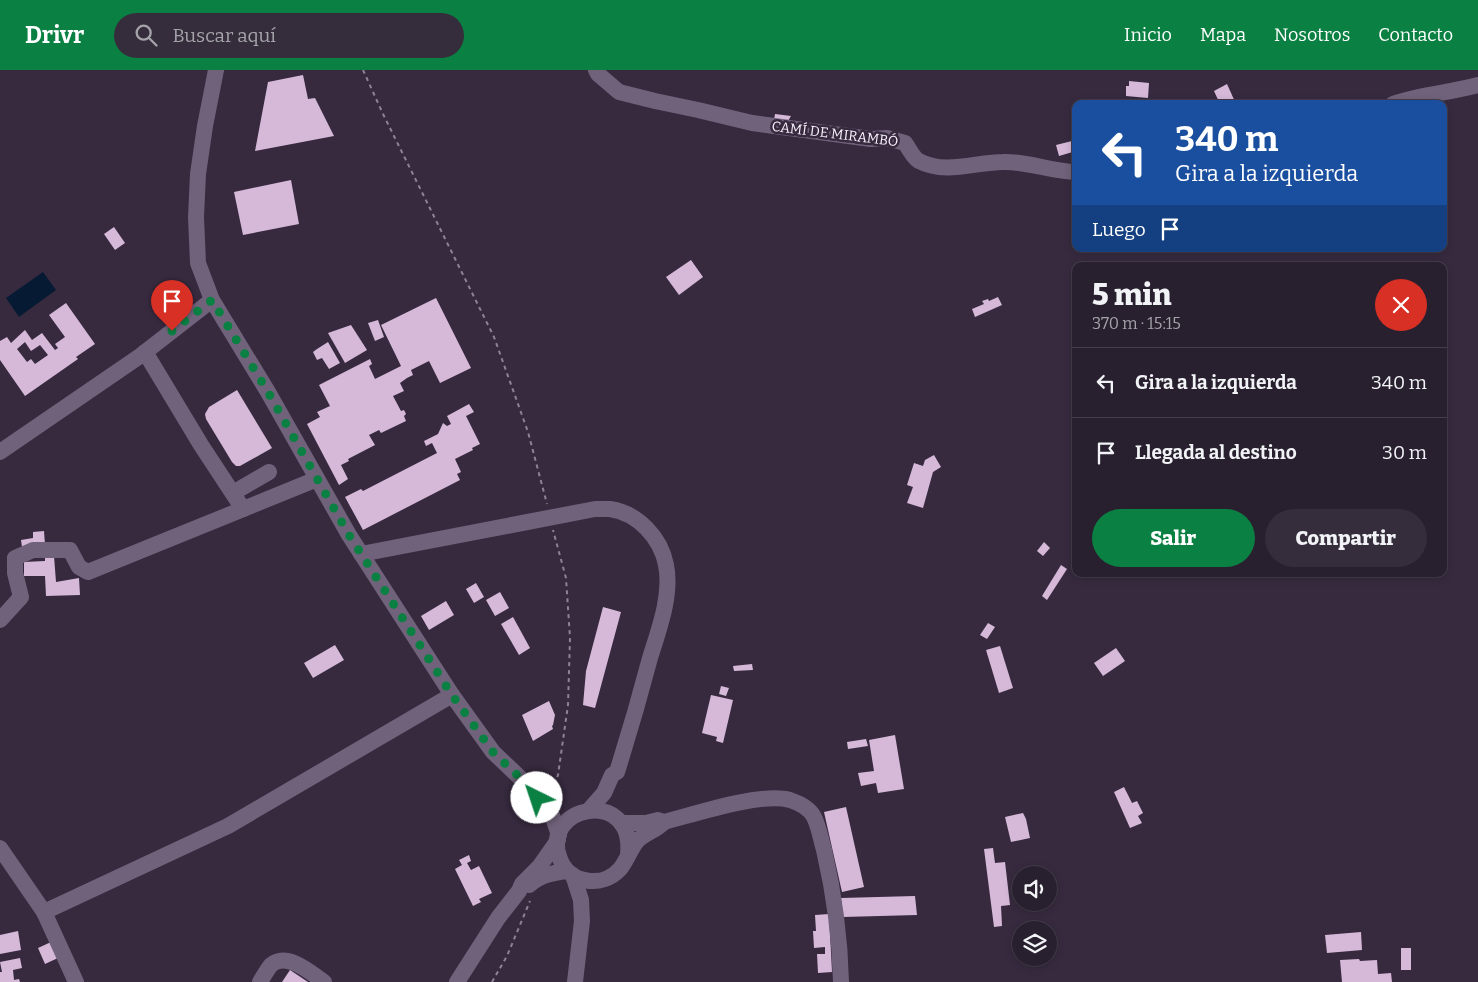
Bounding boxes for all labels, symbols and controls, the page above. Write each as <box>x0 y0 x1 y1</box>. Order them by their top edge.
search box <box>114 13 464 58</box>
text: Drivr <box>25 21 84 49</box>
icon: search <box>132 21 160 49</box>
text: Buscar aquí <box>172 24 276 47</box>
text: Inicio <box>1124 24 1172 46</box>
text: Mapa <box>1200 24 1246 46</box>
text: Nosotros <box>1274 24 1350 46</box>
text: Contacto <box>1378 24 1453 46</box>
street label: CAMÍ DE MIRAMBÓ <box>771 117 899 150</box>
text: 340 m <box>1175 118 1278 160</box>
icon: left <box>1092 120 1157 185</box>
text: Gira a la izquierda <box>1175 160 1358 187</box>
icon: arrive <box>1156 215 1184 243</box>
text: Luego <box>1092 218 1146 241</box>
text: 5 min <box>1092 277 1172 313</box>
button: close <box>1375 279 1427 331</box>
pin <box>151 280 193 331</box>
icon: arrive <box>158 287 186 315</box>
text: 370 m · 15:15 <box>1092 314 1181 333</box>
icon: left <box>1092 369 1120 397</box>
text: Gira a la izquierda <box>1135 371 1297 394</box>
text: 340 m <box>1371 371 1427 394</box>
icon: arrive <box>1092 439 1120 467</box>
text: Llegada al destino <box>1135 441 1297 464</box>
text: 30 m <box>1382 441 1427 464</box>
button: Salir <box>1092 509 1255 567</box>
button: Compartir <box>1265 509 1427 567</box>
position arrow <box>510 771 562 823</box>
map controls <box>1012 866 1057 966</box>
button: sound <box>1012 866 1057 911</box>
button: layers <box>1012 921 1057 966</box>

